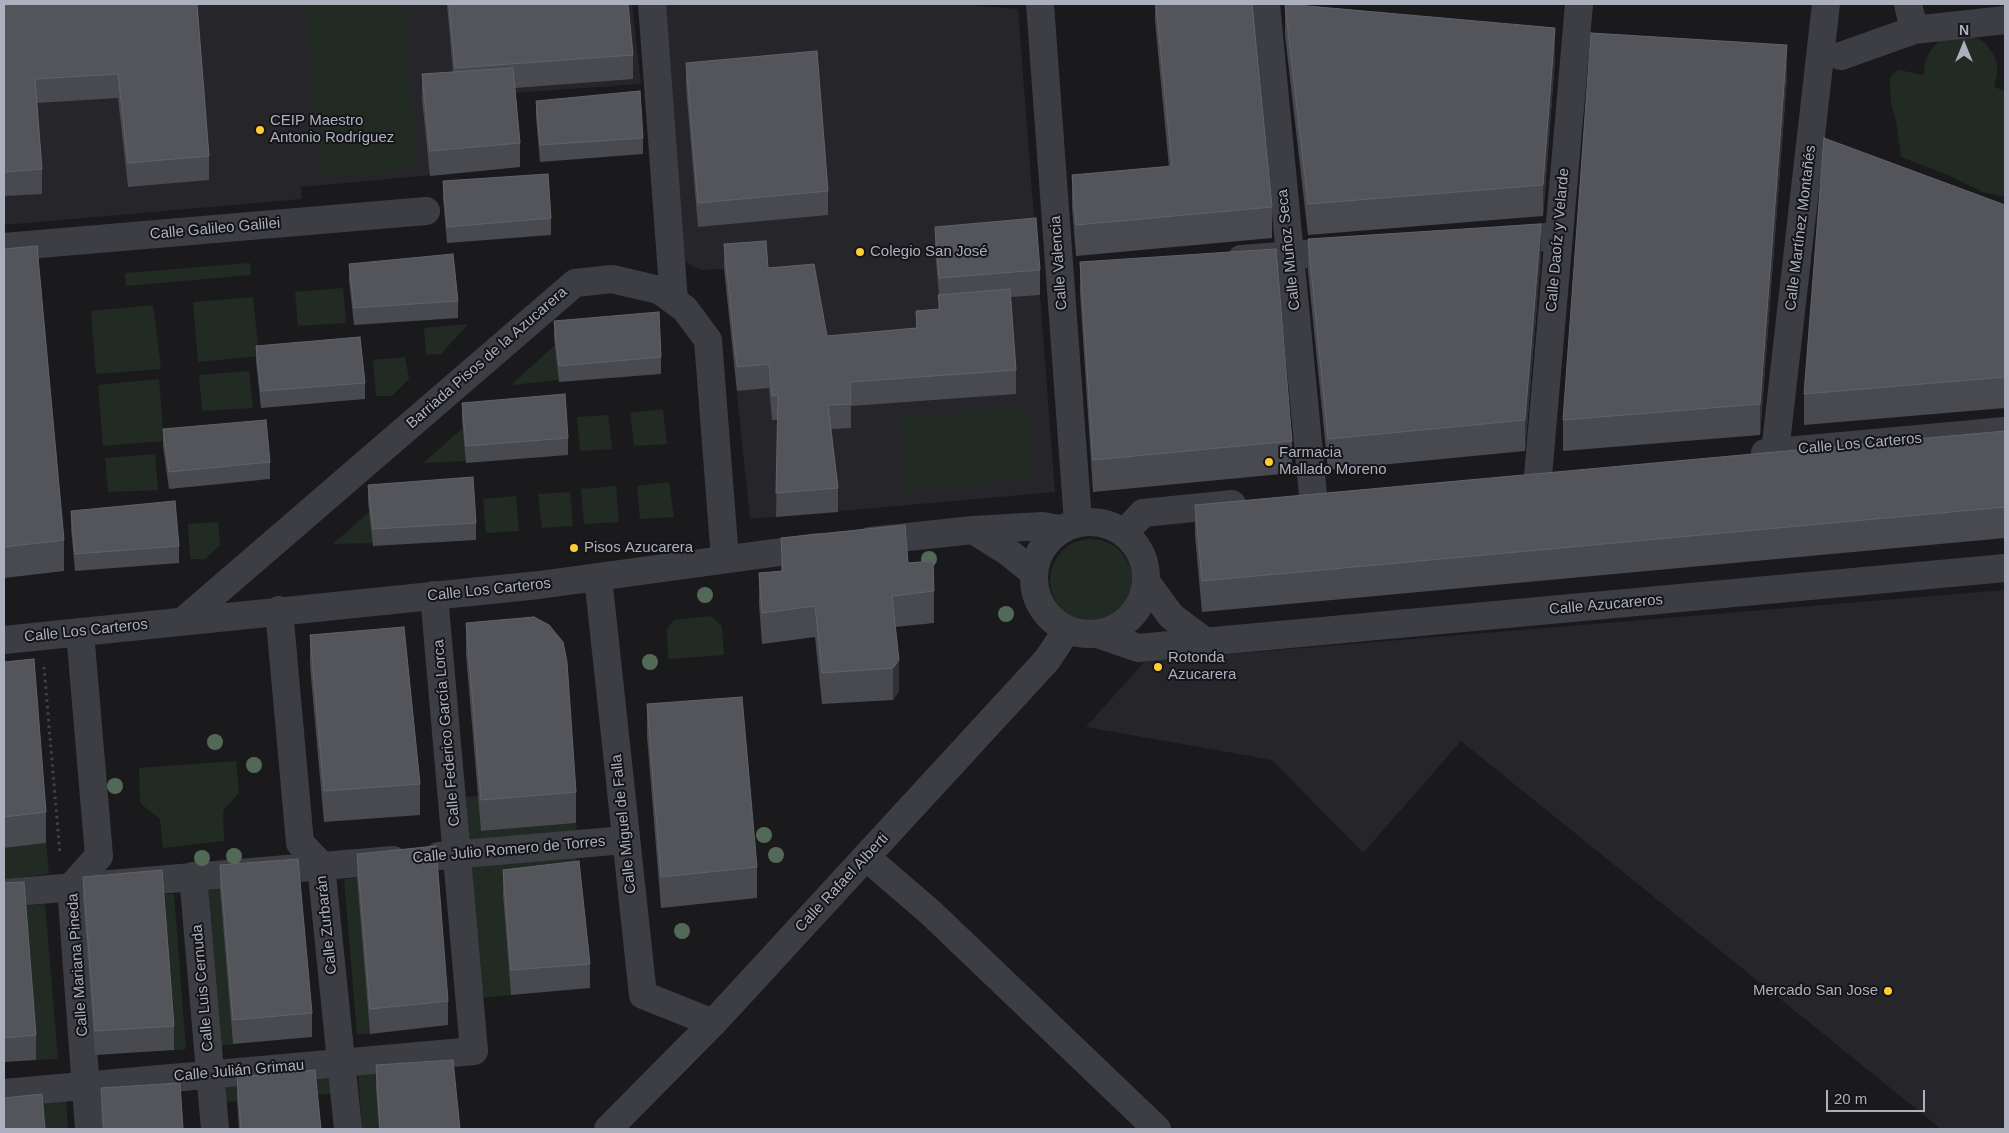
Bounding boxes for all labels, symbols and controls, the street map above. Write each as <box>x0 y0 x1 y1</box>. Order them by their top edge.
north arrow <box>1939 20 1989 70</box>
text: N <box>1959 22 1969 38</box>
place label: CEIP Maestro Antonio Rodríguez <box>270 112 394 147</box>
marker: CEIP Maestro Antonio Rodríguez <box>254 124 266 136</box>
street label: Calle Martínez Montañés <box>1782 144 1820 312</box>
street label: Calle Daoíz y Velarde <box>1543 167 1573 313</box>
street label: Calle Muñoz Seca <box>1274 189 1304 311</box>
street label: Calle Galileo Galilei <box>149 214 281 244</box>
street label: Calle Valencia <box>1047 215 1071 311</box>
place label: Colegio San José <box>870 243 988 261</box>
marker: Colegio San José <box>854 246 866 258</box>
street label: Barriada Pisos de la Azucarera <box>403 283 571 433</box>
street label: Calle Los Carteros <box>1797 430 1923 458</box>
place label: Farmacia Mallado Moreno <box>1279 444 1387 479</box>
marker: Farmacia Mallado Moreno <box>1263 456 1275 468</box>
place label: Pisos Azucarera <box>584 539 693 557</box>
marker: Pisos Azucarera <box>568 542 580 554</box>
street label: Calle Los Carteros <box>426 575 552 605</box>
street label: Calle Azucareros <box>1548 591 1664 619</box>
street label: Calle Los Carteros <box>23 616 149 646</box>
street label: Calle Federico García Lorca <box>430 639 464 827</box>
place label: Rotonda Azucarera <box>1168 649 1236 684</box>
marker: Rotonda Azucarera <box>1152 661 1164 673</box>
street label: Calle Miguel de Falla <box>608 753 640 895</box>
street label: Calle Rafael Alberti <box>792 830 892 936</box>
street label: Calle Julio Romero de Torres <box>412 833 606 867</box>
street label: Calle Zurbarán <box>313 875 341 975</box>
street label: Calle Mariana Pineda <box>64 893 92 1037</box>
street label: Calle Luis Cernuda <box>188 924 218 1052</box>
place label: Mercado San Jose <box>1753 982 1878 1000</box>
marker: Mercado San Jose <box>1882 985 1894 997</box>
street label: Calle Julián Grimau <box>173 1056 305 1086</box>
scale bar <box>1829 1080 1928 1112</box>
text: 20 m <box>1834 1090 1867 1107</box>

